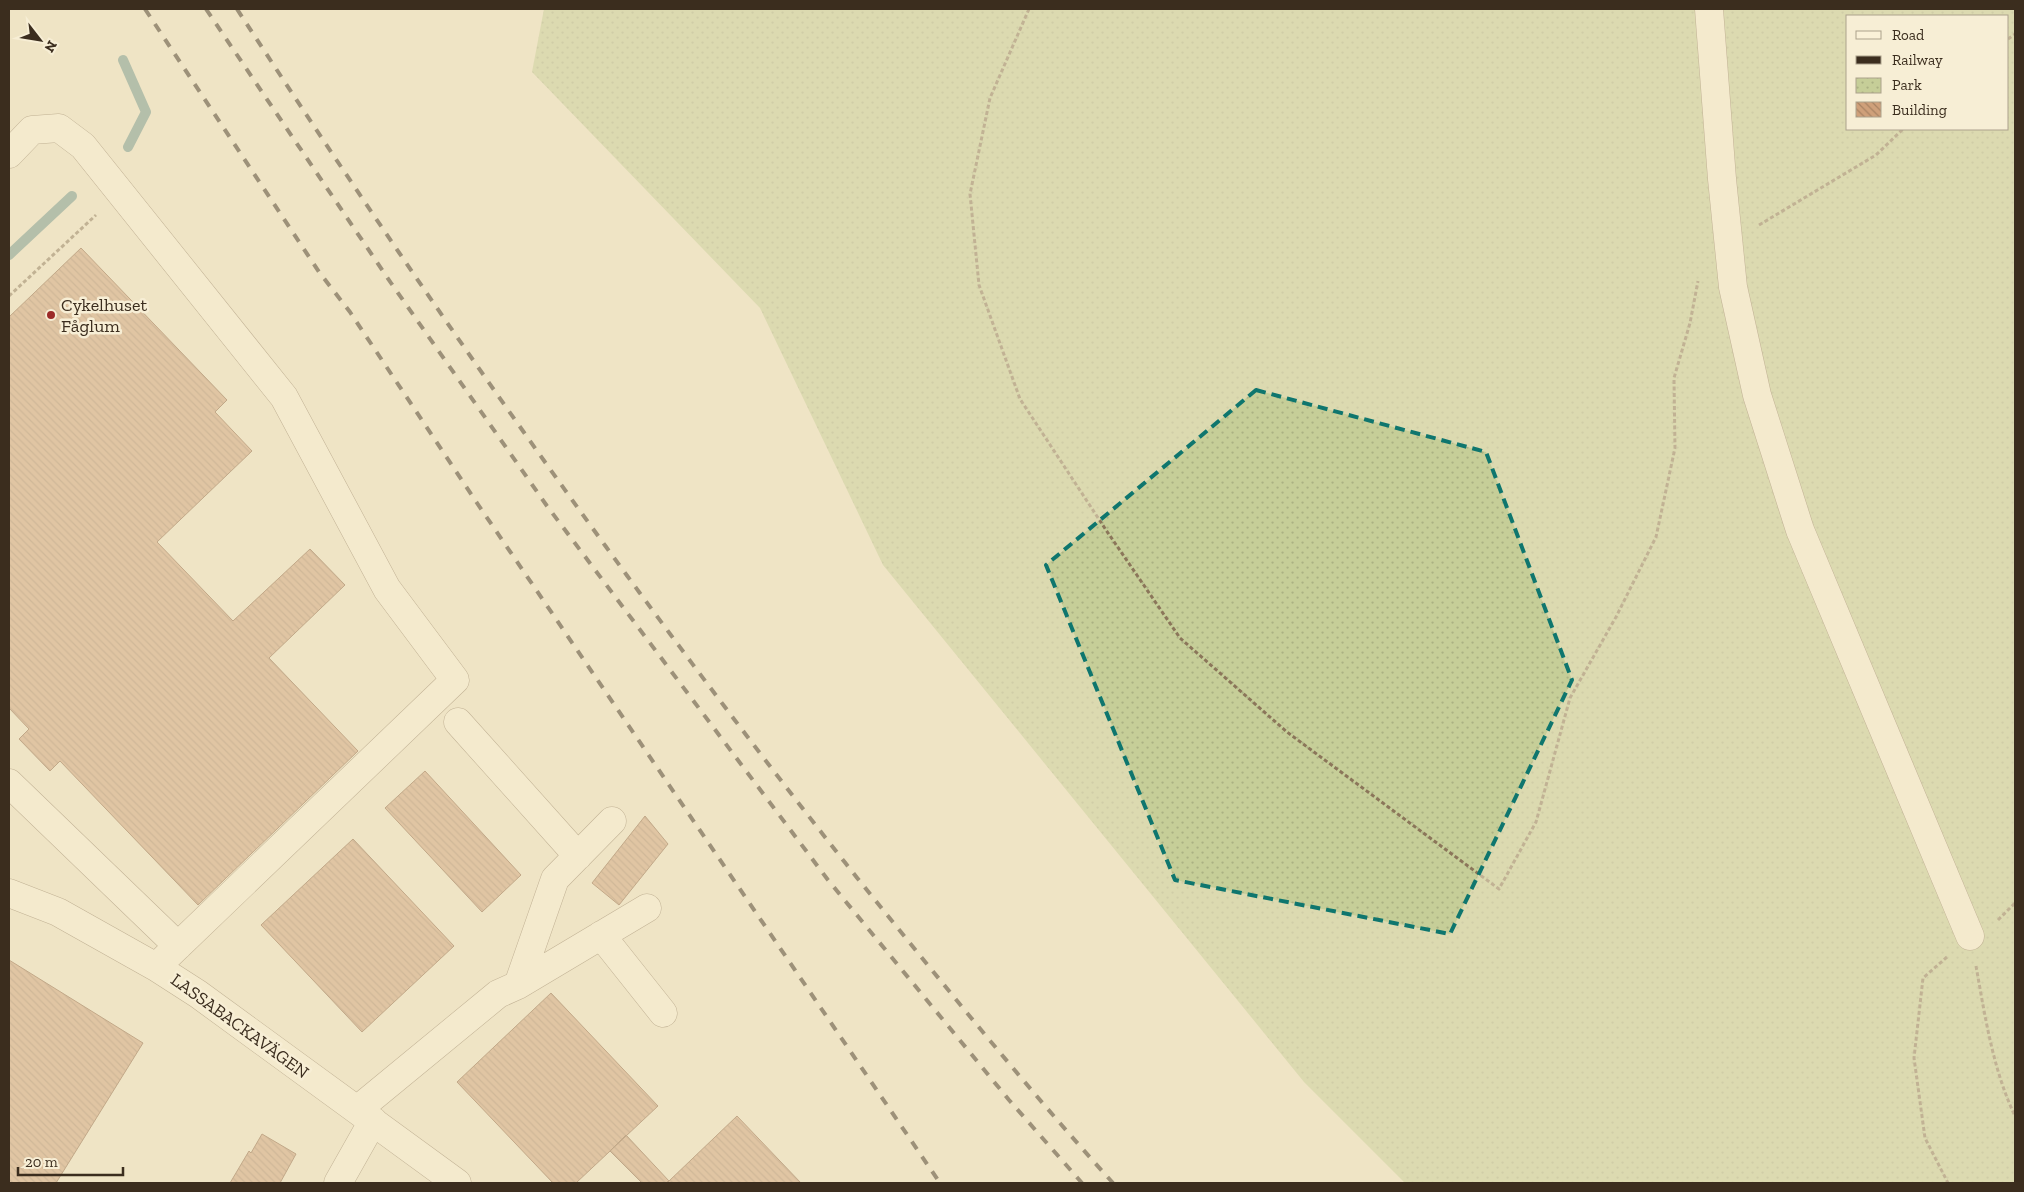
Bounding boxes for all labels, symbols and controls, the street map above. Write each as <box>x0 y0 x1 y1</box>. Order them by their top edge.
north arrow <box>15 15 65 65</box>
legend <box>1846 15 2009 130</box>
text: Road <box>1892 26 1925 44</box>
text: N <box>41 37 61 56</box>
text: Railway <box>1892 51 1943 69</box>
text: Park <box>1892 76 1922 94</box>
text: Building <box>1892 101 1947 119</box>
place label: Cykelhuset Fåglum <box>61 294 147 337</box>
marker: Cykelhuset Fåglum <box>45 309 57 321</box>
street label: LASSABACKAVÄGEN <box>167 969 313 1083</box>
scale bar <box>18 1144 122 1176</box>
text: 20 m <box>25 1153 58 1171</box>

